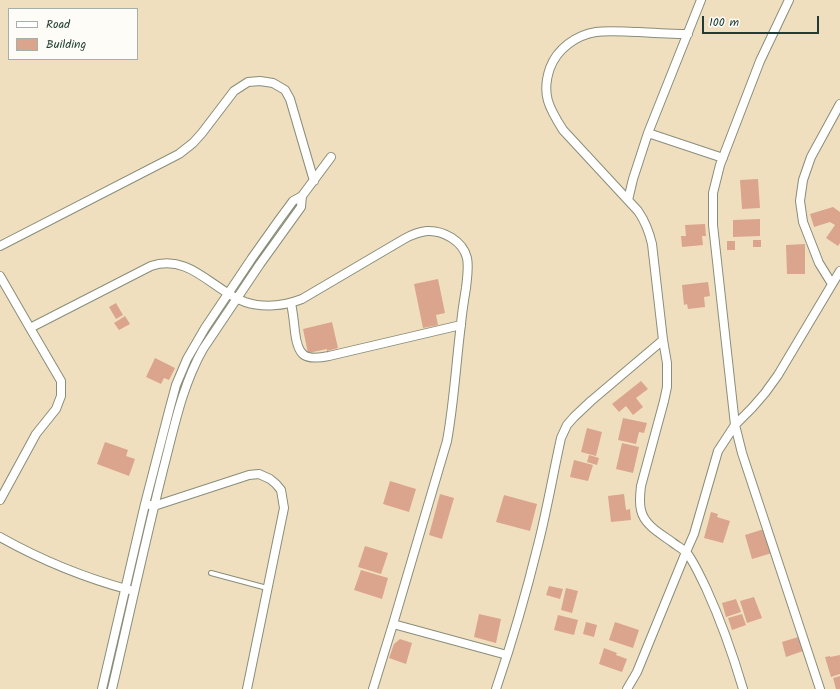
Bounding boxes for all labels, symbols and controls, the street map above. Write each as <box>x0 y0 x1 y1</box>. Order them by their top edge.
legend <box>8 8 138 60</box>
scale bar <box>704 8 821 34</box>
text: 100 m <box>709 13 739 32</box>
text: Road <box>46 15 70 34</box>
text: Building <box>46 35 86 54</box>

